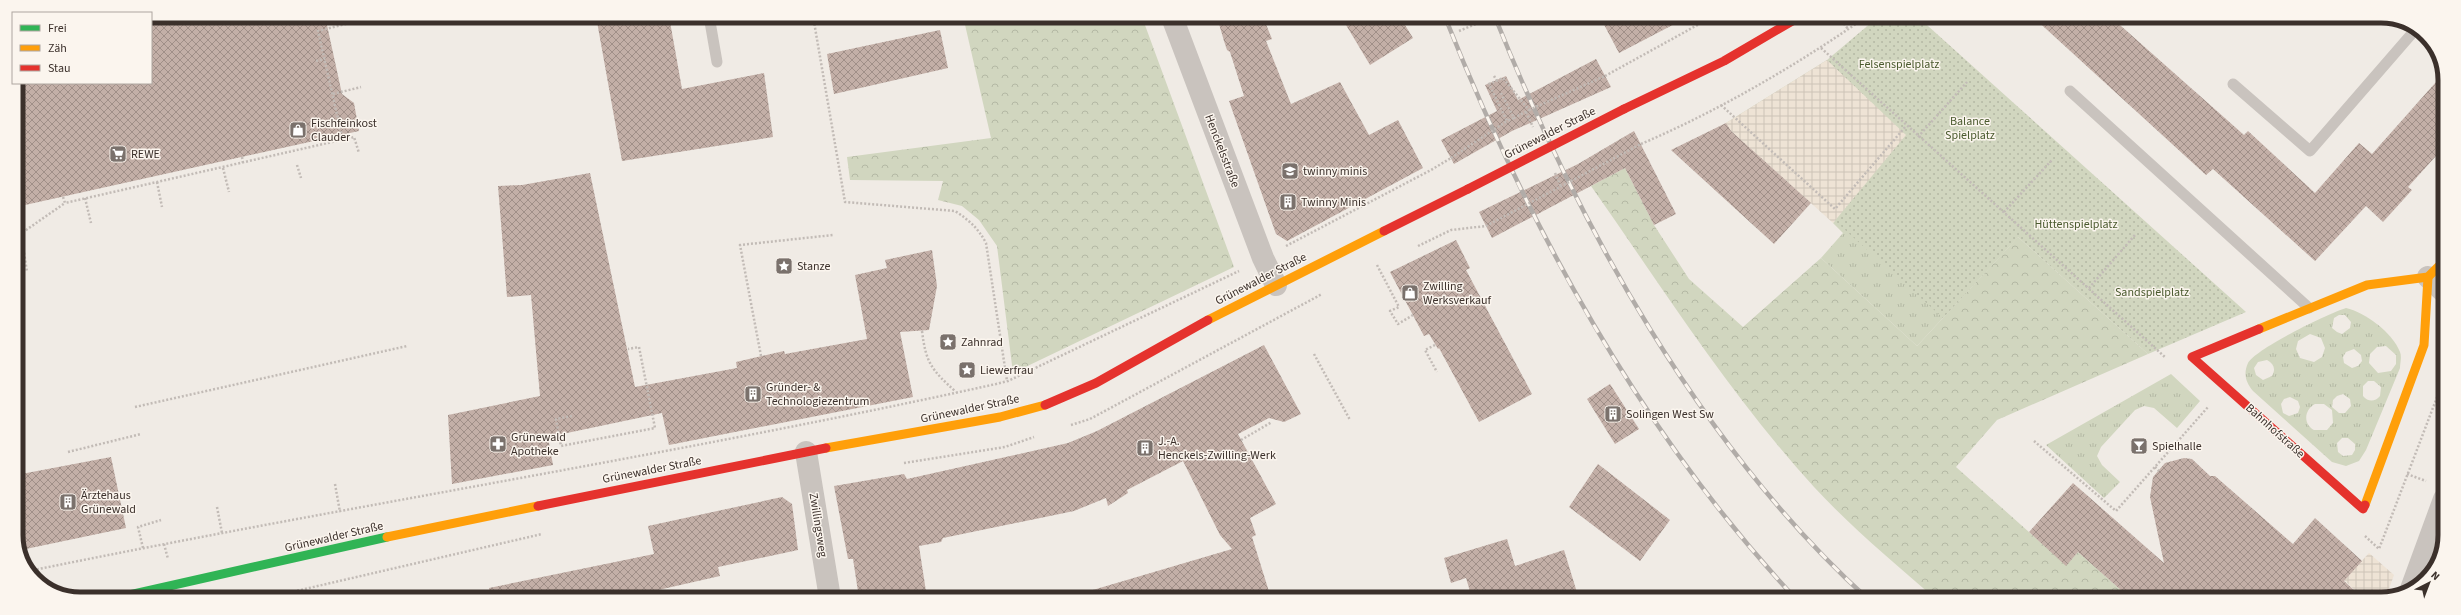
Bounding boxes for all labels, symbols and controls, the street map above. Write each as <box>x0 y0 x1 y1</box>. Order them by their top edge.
legend <box>12 12 152 84</box>
text: Frei <box>48 20 67 37</box>
text: Zäh <box>48 40 67 57</box>
park label: Felsenspielplatz <box>1859 56 1939 73</box>
text: Stau <box>48 60 71 77</box>
street label: Grünewalder Straße <box>1501 103 1599 163</box>
street label: Henckelsstraße <box>1200 112 1244 190</box>
park label: Balance Spielplatz <box>1945 113 1995 144</box>
place label: Fischfeinkost Clauder <box>311 115 377 146</box>
shop icon: Fischfeinkost Clauder <box>288 120 308 140</box>
supermarket icon: REWE <box>108 144 128 164</box>
place label: REWE <box>131 146 160 163</box>
school or university icon: twinny minis <box>1280 161 1300 181</box>
place label: twinny minis <box>1303 163 1367 180</box>
building icon: Twinny Minis <box>1278 192 1298 212</box>
place label: Twinny Minis <box>1301 194 1366 211</box>
park label: Hüttenspielplatz <box>2035 216 2118 233</box>
street label: Grünewalder Straße <box>1212 249 1310 309</box>
place icon: Stanze <box>774 256 794 276</box>
place label: Stanze <box>797 258 831 275</box>
place label: Zwilling Werksverkauf <box>1423 278 1492 309</box>
shop icon: Zwilling Werksverkauf <box>1400 283 1420 303</box>
park label: Sandspielplatz <box>2115 284 2189 301</box>
place icon: Zahnrad <box>938 332 958 352</box>
place label: Zahnrad <box>961 334 1003 351</box>
place icon: Liewerfrau <box>957 360 977 380</box>
place label: Liewerfrau <box>980 362 1033 379</box>
place label: Gründer- & Technologiezentrum <box>766 379 869 410</box>
building icon: Gründer- & Technologiezentrum <box>743 384 763 404</box>
street label: Grünewalder Straße <box>919 390 1021 428</box>
street label: Bahnhofstraße <box>2242 400 2308 462</box>
building icon: Solingen West Sw <box>1603 404 1623 424</box>
place label: Solingen West Sw <box>1626 406 1714 423</box>
place label: Grünewald Apotheke <box>511 429 566 460</box>
place label: J.-A. Henckels-Zwilling-Werk <box>1158 433 1276 464</box>
pharmacy icon: Grünewald Apotheke <box>488 434 508 454</box>
bar icon: Spielhalle <box>2129 436 2149 456</box>
building icon: J.-A. Henckels-Zwilling-Werk <box>1135 438 1155 458</box>
place label: Spielhalle <box>2152 438 2202 455</box>
street label: Grünewalder Straße <box>601 452 703 488</box>
place label: Ärztehaus Grünewald <box>81 487 136 518</box>
building icon: Ärztehaus Grünewald <box>58 492 78 512</box>
street label: Zwillingsweg <box>805 492 831 558</box>
street label: Grünewalder Straße <box>283 517 385 557</box>
north arrow <box>2409 563 2449 603</box>
text: N <box>2428 568 2443 584</box>

